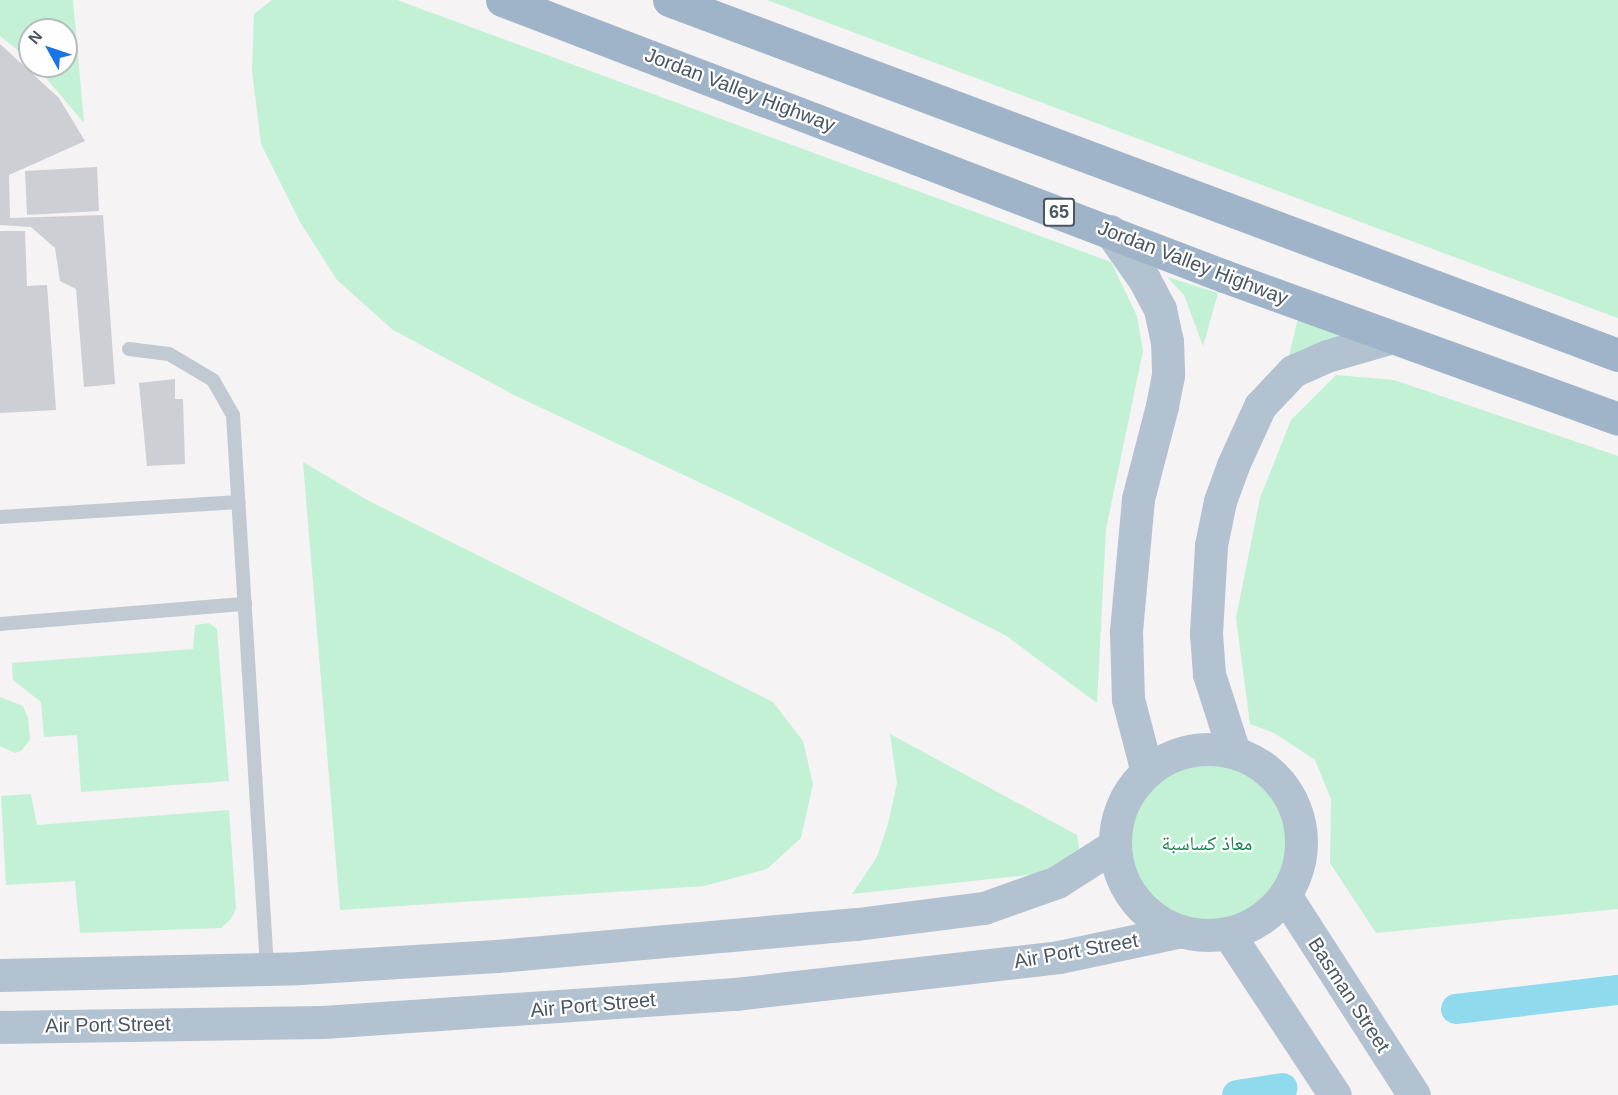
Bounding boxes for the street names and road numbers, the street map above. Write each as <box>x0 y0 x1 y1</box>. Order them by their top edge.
street label: Jordan Valley Highway <box>641 43 839 137</box>
road number: 65 <box>1042 197 1076 227</box>
street label: Jordan Valley Highway <box>1094 216 1292 310</box>
street label: Air Port Street <box>1012 928 1140 974</box>
street label: Basman Street <box>1303 933 1395 1057</box>
street label: Air Port Street <box>529 988 657 1022</box>
street label: Air Port Street <box>45 1012 171 1038</box>

